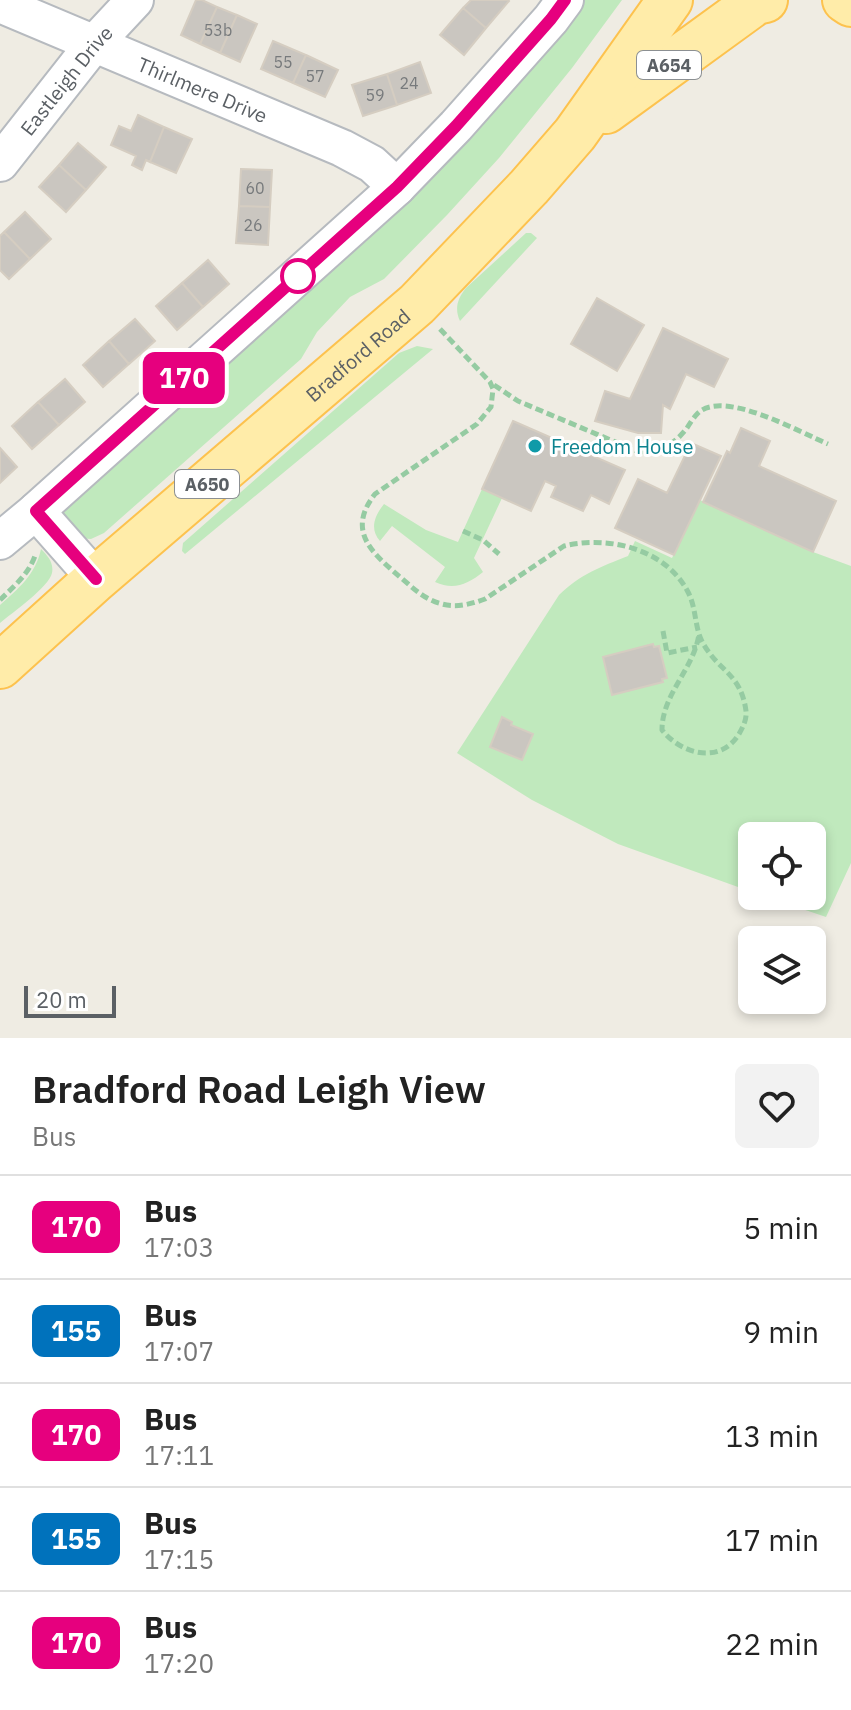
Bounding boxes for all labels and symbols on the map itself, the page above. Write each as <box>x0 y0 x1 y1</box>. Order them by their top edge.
street label: Eastleigh Drive <box>14 19 118 141</box>
house number: 53b <box>204 20 232 40</box>
street label: Thirlmere Drive <box>134 50 272 129</box>
road number: A654 <box>637 51 701 79</box>
house number: 55 <box>273 52 293 72</box>
house number: 57 <box>305 66 325 86</box>
house number: 24 <box>399 73 419 93</box>
house number: 59 <box>365 85 385 105</box>
house number: 60 <box>245 178 265 198</box>
house number: 26 <box>243 215 263 235</box>
unlabelled marker <box>281 259 315 293</box>
street label: Bradford Road <box>300 302 416 407</box>
line badge: 170 <box>138 352 230 404</box>
place label: Freedom House <box>551 433 693 460</box>
marker: Freedom House <box>526 437 544 455</box>
road number: A650 <box>175 470 239 498</box>
scale bar <box>24 982 116 1018</box>

